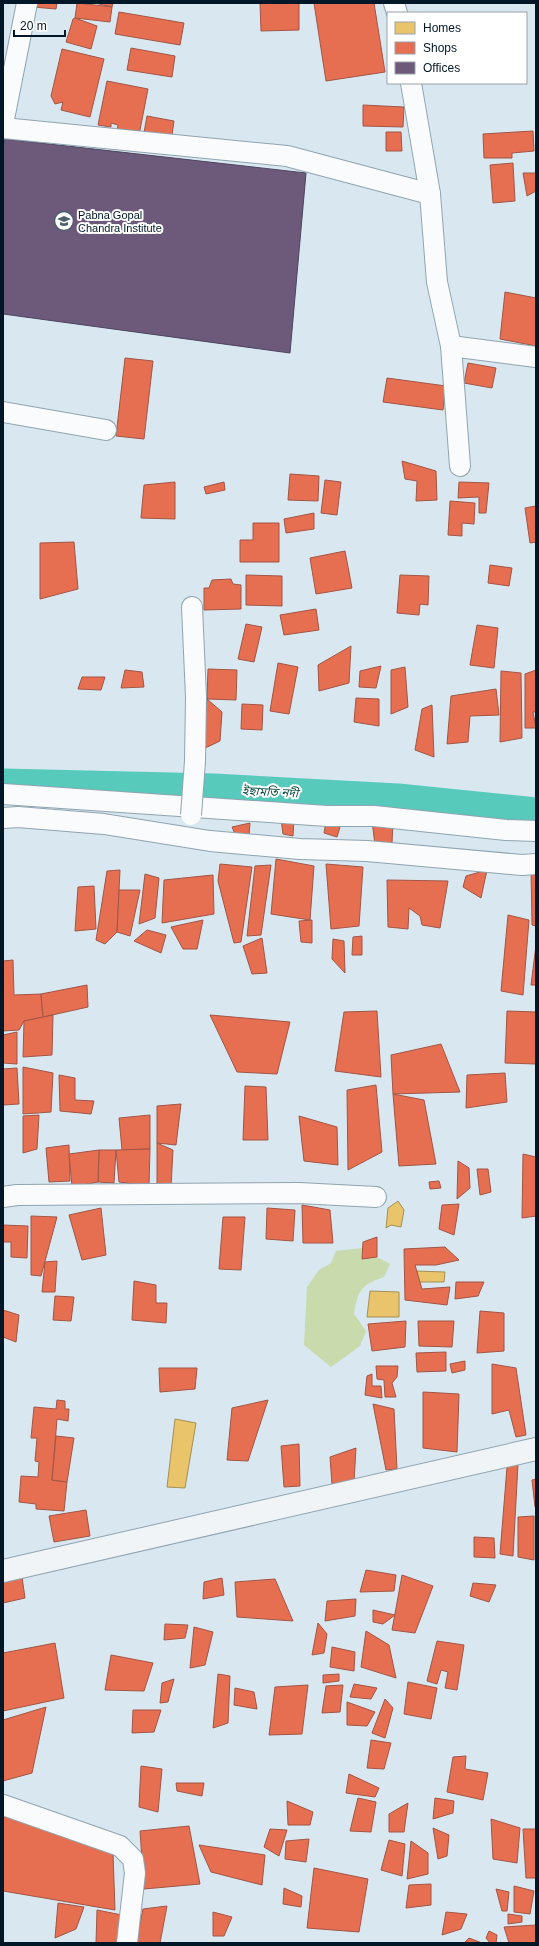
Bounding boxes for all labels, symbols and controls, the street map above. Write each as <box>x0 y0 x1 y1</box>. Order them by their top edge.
scale bar <box>14 12 65 38</box>
legend <box>387 12 527 84</box>
text: 20 m <box>20 19 47 33</box>
text: Homes <box>423 21 461 35</box>
text: Shops <box>423 41 457 55</box>
text: Offices <box>423 61 460 75</box>
place label: Pabna Gopal Chandra Institute <box>78 209 162 234</box>
school or university icon: Pabna Gopal Chandra Institute <box>53 210 75 232</box>
water label: ইছামতি নদী <box>242 784 301 801</box>

